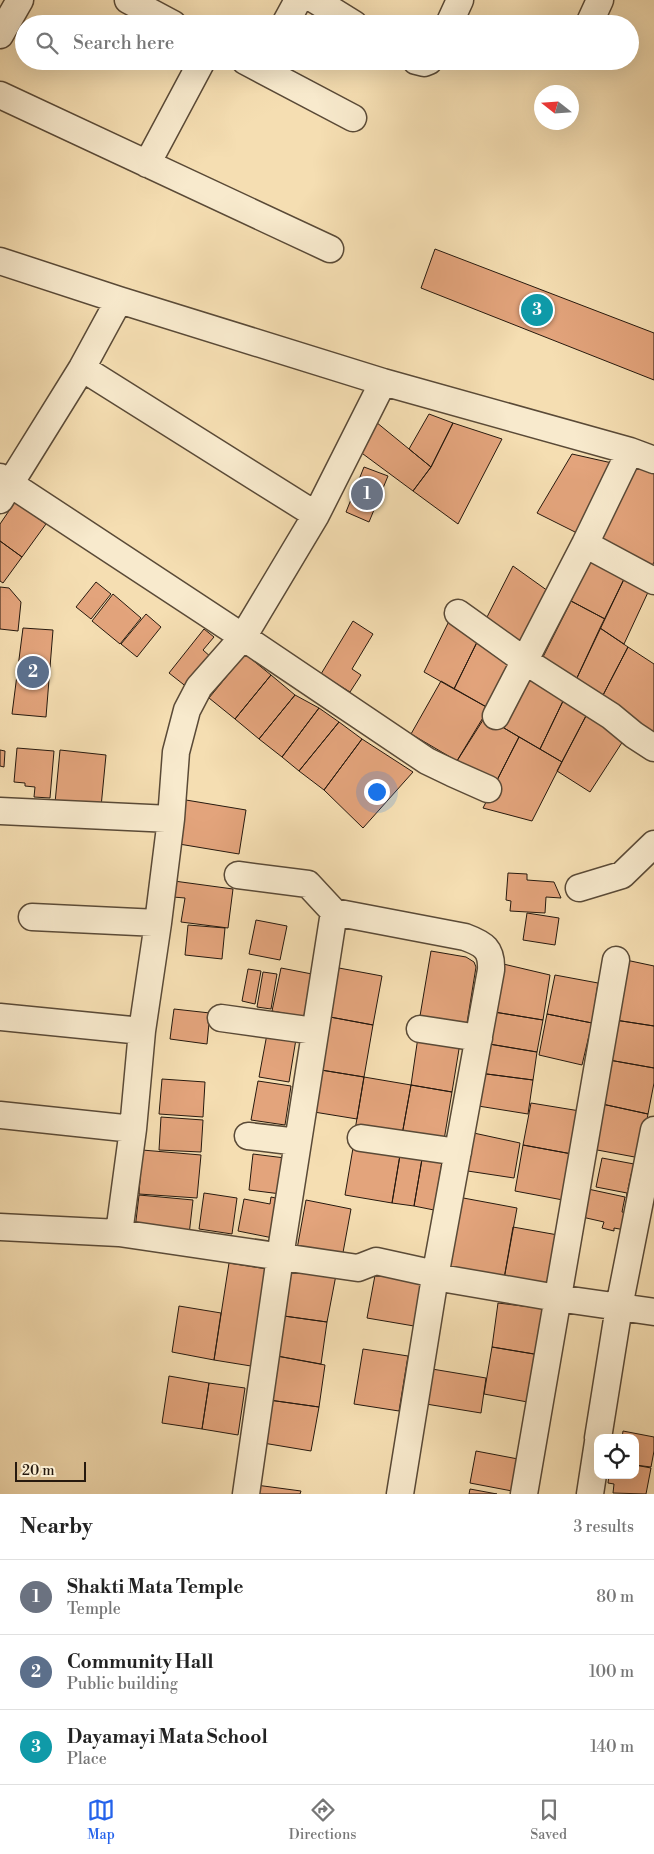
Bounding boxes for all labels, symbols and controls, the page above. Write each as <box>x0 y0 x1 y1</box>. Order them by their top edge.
search box <box>15 15 639 70</box>
icon: search <box>33 29 61 57</box>
text: Search here <box>73 31 174 55</box>
north arrow <box>534 85 579 130</box>
pin: 3 <box>521 291 553 329</box>
pin: 1 <box>351 475 383 513</box>
pin: 2 <box>17 653 49 691</box>
your location <box>364 779 390 805</box>
map controls <box>594 1434 639 1479</box>
button: locate <box>594 1434 639 1479</box>
scale bar <box>15 1459 86 1482</box>
text: 20 m <box>22 1462 54 1480</box>
text: Nearby <box>20 1514 93 1540</box>
text: 3 results <box>573 1517 634 1537</box>
text: Shakti Mata Temple <box>67 1575 244 1599</box>
text: 1 <box>32 1587 40 1607</box>
text: 80 m <box>596 1587 634 1607</box>
text: Temple <box>67 1599 121 1619</box>
text: Community Hall <box>67 1650 213 1674</box>
text: 2 <box>31 1662 41 1682</box>
text: 100 m <box>589 1662 634 1682</box>
text: Public building <box>67 1674 178 1694</box>
text: Dayamayi Mata School <box>67 1725 268 1749</box>
text: 3 <box>31 1737 41 1757</box>
text: 140 m <box>590 1737 634 1757</box>
text: Place <box>67 1749 107 1769</box>
tab: Map <box>87 1796 115 1844</box>
tab: Directions <box>289 1796 356 1844</box>
tab: Saved <box>530 1796 567 1844</box>

